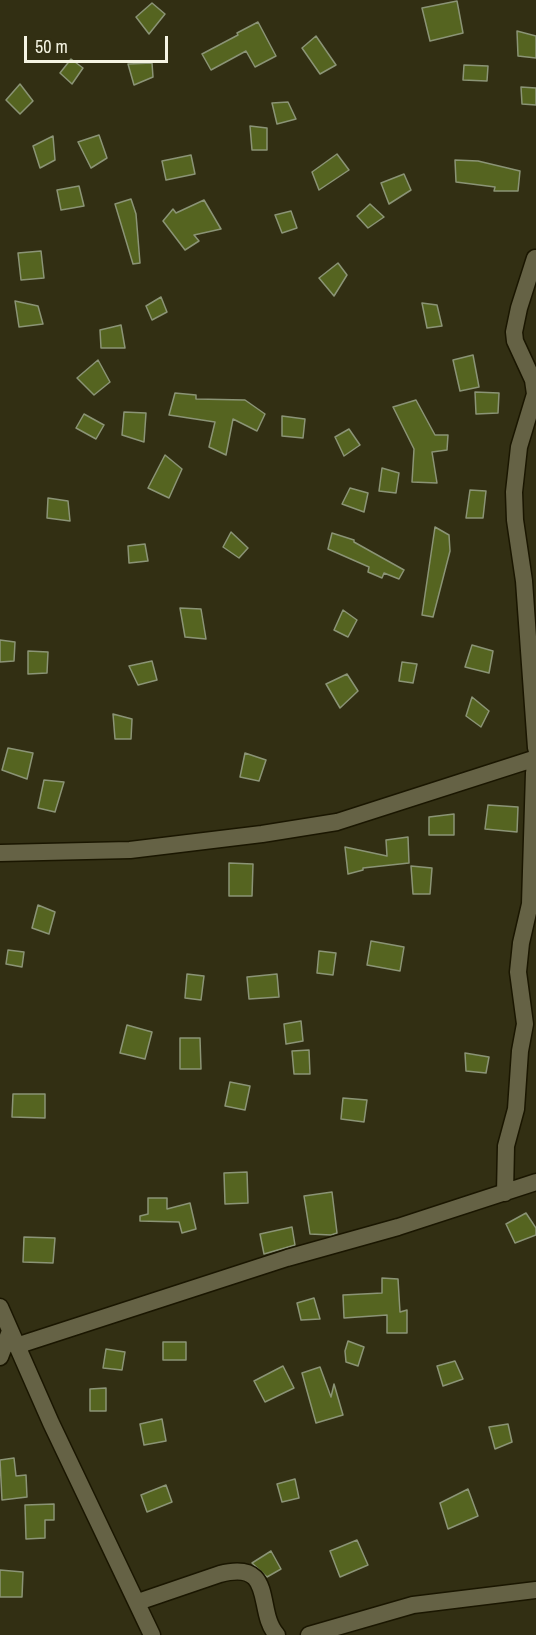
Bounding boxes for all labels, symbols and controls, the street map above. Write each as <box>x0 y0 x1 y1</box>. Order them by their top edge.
scale bar <box>27 24 171 62</box>
text: 50 m <box>35 34 68 59</box>

